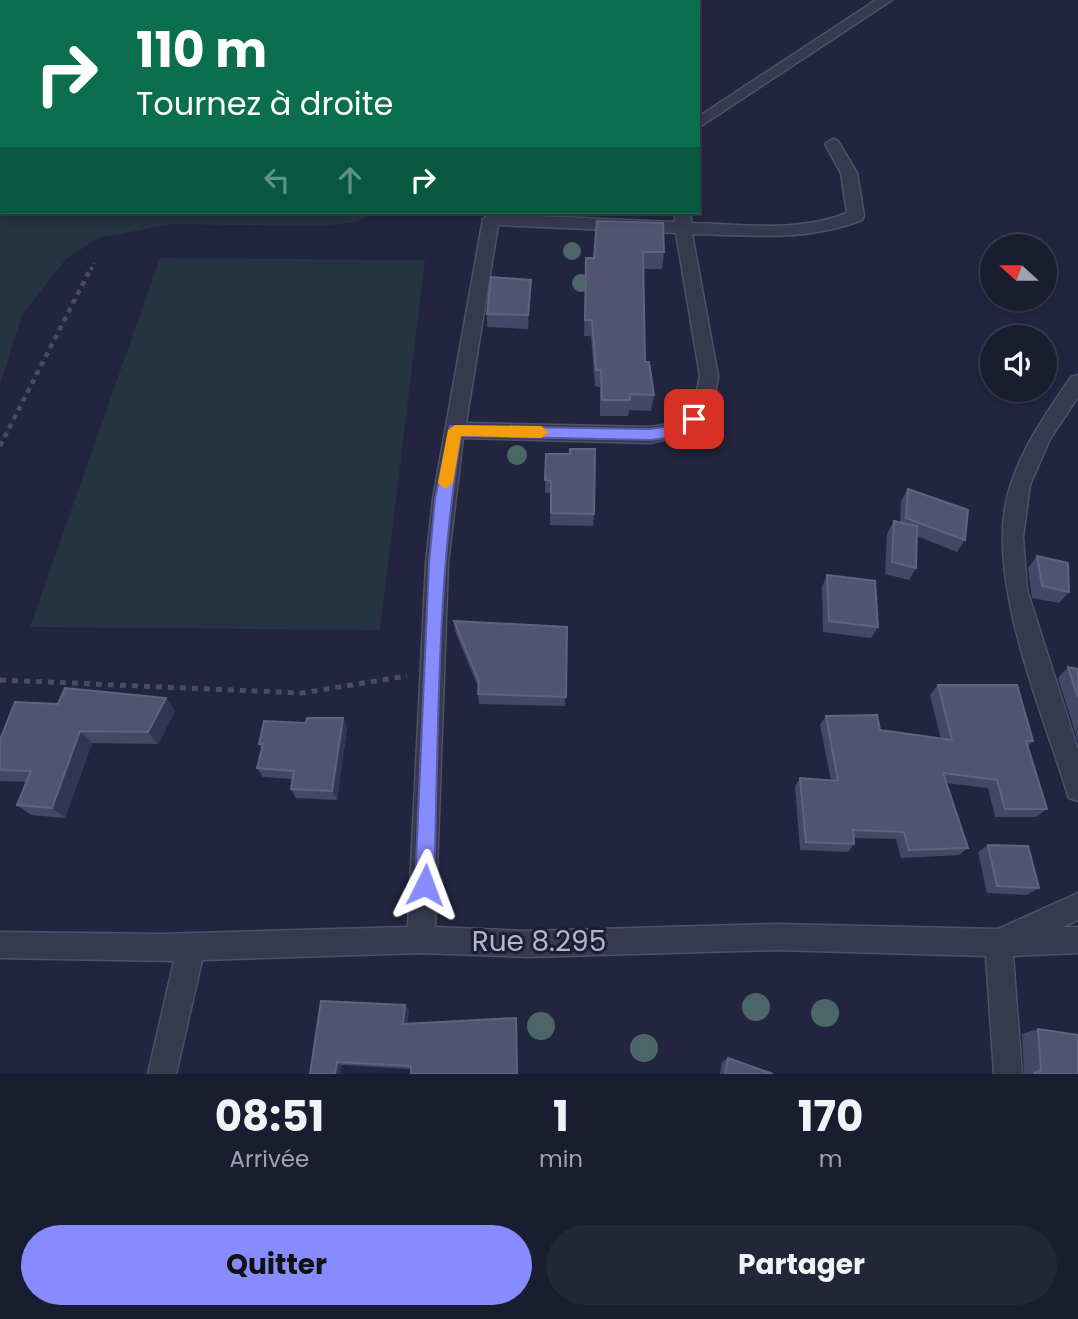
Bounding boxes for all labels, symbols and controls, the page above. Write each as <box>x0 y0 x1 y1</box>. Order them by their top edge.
text: 110 m <box>136 16 267 84</box>
icon: right <box>21 28 112 119</box>
text: Tournez à droite <box>136 81 393 126</box>
icon: left <box>258 161 296 199</box>
icon: ahead <box>331 161 369 199</box>
icon: right <box>404 161 442 199</box>
north arrow <box>980 234 1057 312</box>
map controls <box>980 234 1057 402</box>
button: sound <box>980 325 1057 402</box>
pin <box>664 389 724 449</box>
icon: arrive <box>675 400 713 438</box>
position arrow <box>388 848 462 922</box>
street label: Rue 8.295 <box>472 922 606 961</box>
text: 08:51 <box>215 1087 324 1146</box>
text: 1 <box>553 1087 569 1146</box>
text: 170 <box>798 1087 863 1146</box>
text: Arrivée <box>230 1143 309 1175</box>
text: min <box>539 1143 583 1175</box>
text: m <box>819 1143 842 1175</box>
button: Quitter <box>21 1225 532 1305</box>
button: Partager <box>546 1225 1057 1305</box>

